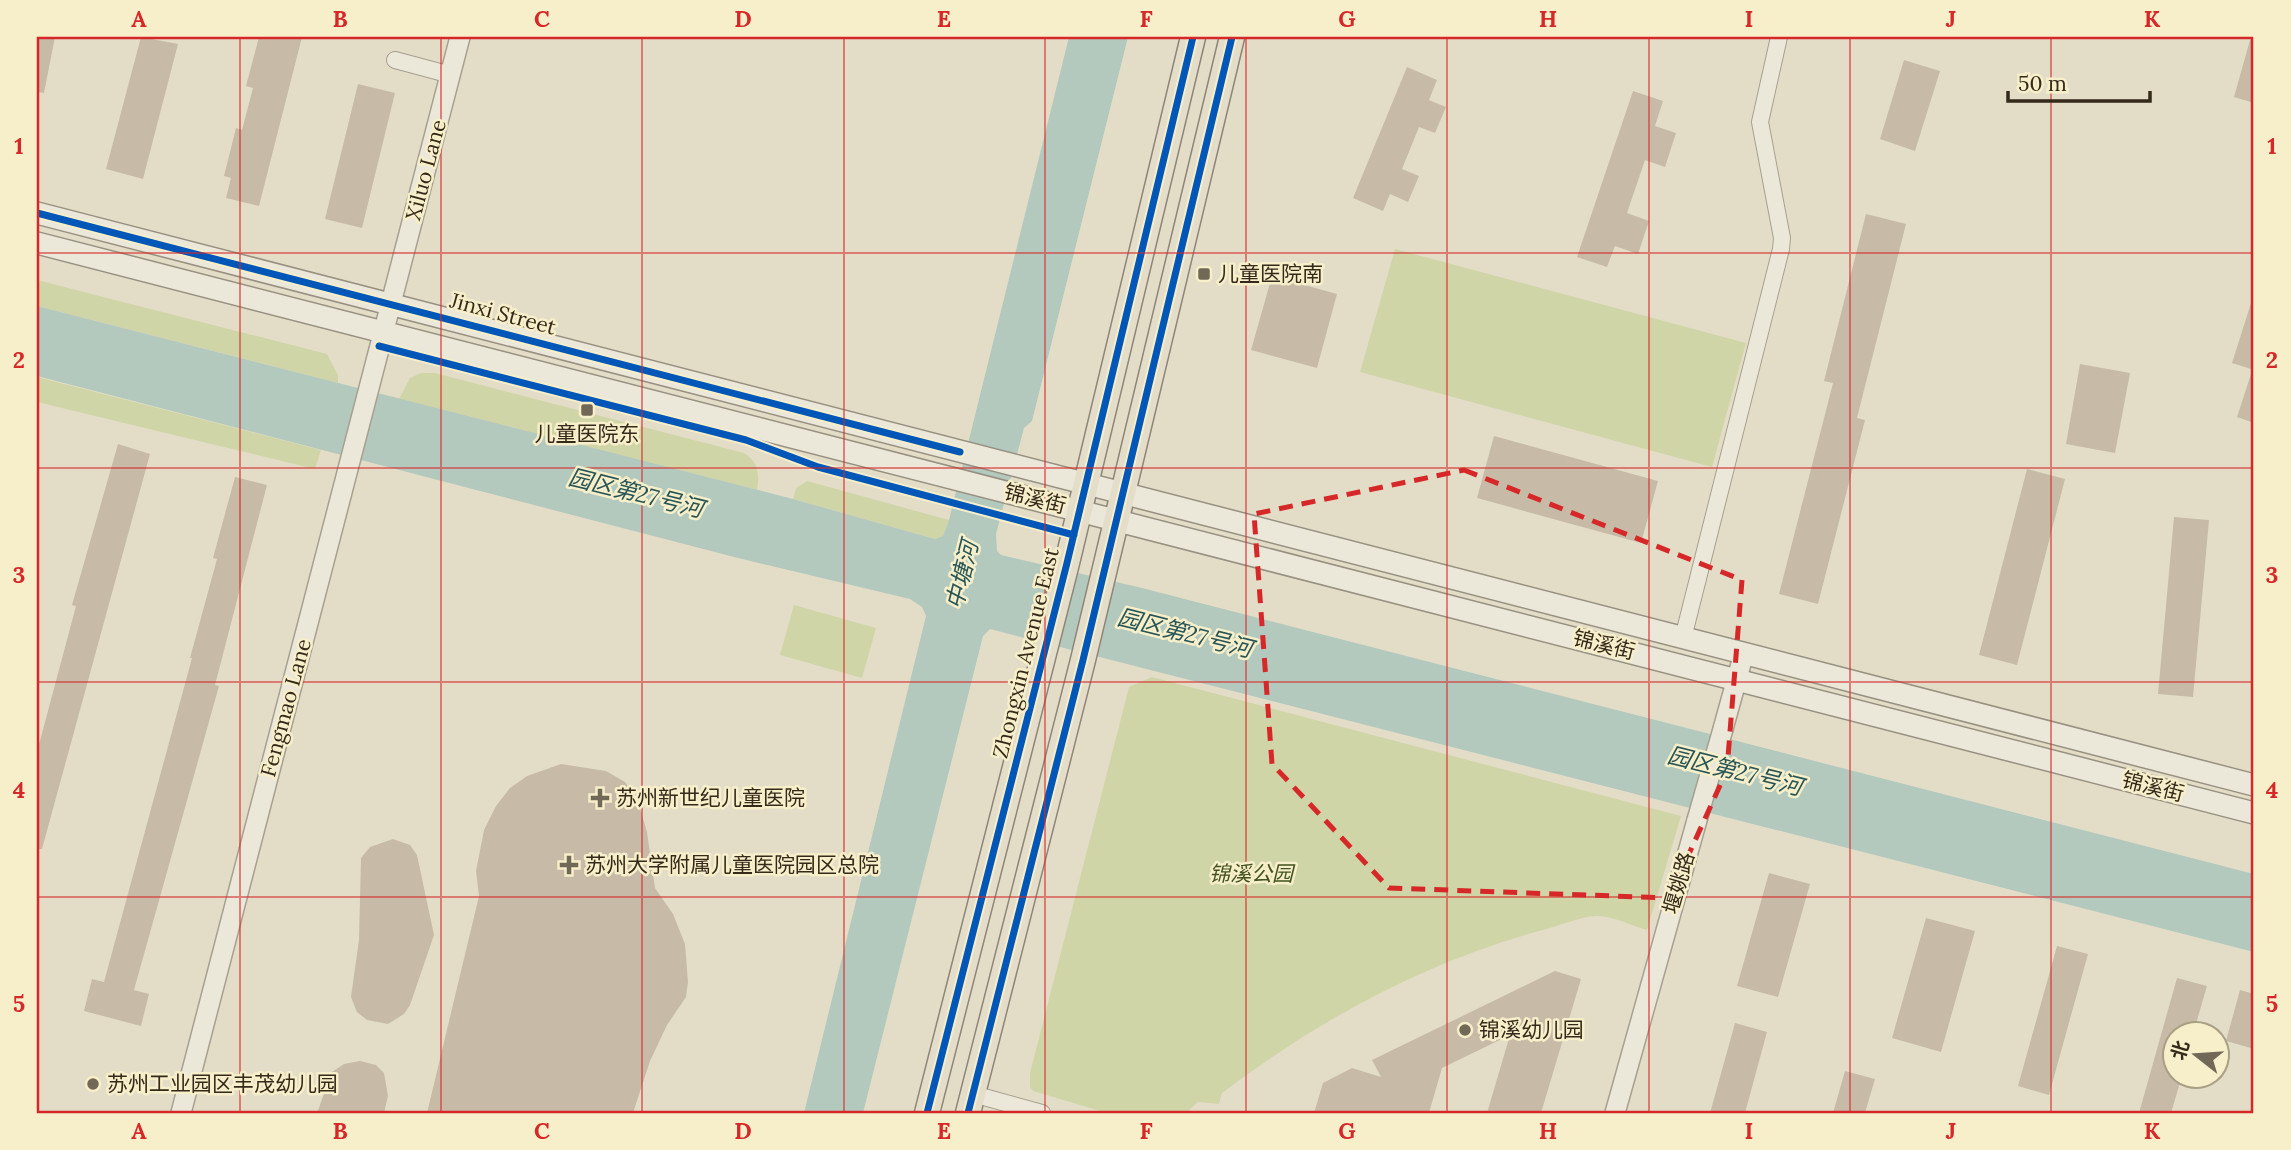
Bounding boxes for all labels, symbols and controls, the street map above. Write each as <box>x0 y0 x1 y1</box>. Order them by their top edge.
text: A <box>131 4 147 33</box>
text: B <box>332 4 348 33</box>
text: C <box>534 4 550 33</box>
text: D <box>734 4 752 33</box>
text: E <box>937 4 951 33</box>
text: F <box>1139 4 1153 33</box>
text: G <box>1338 4 1356 33</box>
text: H <box>1539 4 1557 33</box>
text: I <box>1745 4 1753 33</box>
text: J <box>1946 4 1956 33</box>
text: K <box>2144 4 2161 33</box>
scale bar <box>2008 60 2149 104</box>
text: 50 m <box>2018 70 2067 97</box>
street label: Xiluo Lane <box>399 117 452 223</box>
text: 1 <box>14 131 24 160</box>
text: 1 <box>2267 131 2277 160</box>
place label: 儿童医院南 <box>1218 260 1323 287</box>
marker: 儿童医院南 <box>1196 266 1212 282</box>
street label: Jinxi Street <box>446 286 560 341</box>
text: 2 <box>13 345 25 374</box>
text: 2 <box>2266 345 2278 374</box>
marker: 儿童医院东 <box>579 402 595 418</box>
place label: 儿童医院东 <box>535 420 640 447</box>
water label: 园区第27号河 <box>566 462 710 524</box>
street label: 锦溪街 <box>1001 478 1069 519</box>
water label: 中塘河 <box>939 534 985 612</box>
street label: Zhongxin Avenue East <box>986 544 1065 761</box>
text: 3 <box>13 560 25 589</box>
text: 3 <box>2266 560 2278 589</box>
water label: 园区第27号河 <box>1115 602 1259 664</box>
street label: 锦溪街 <box>1570 624 1638 665</box>
street label: Fengmao Lane <box>254 636 317 780</box>
water label: 园区第27号河 <box>1665 740 1809 802</box>
street label: 锦溪街 <box>2119 766 2187 807</box>
text: 4 <box>13 775 25 804</box>
text: 4 <box>2266 775 2278 804</box>
place label: 苏州新世纪儿童医院 <box>616 784 805 811</box>
marker: 苏州新世纪儿童医院 <box>590 788 610 808</box>
street label: 堰姚路 <box>1657 849 1700 917</box>
place label: 苏州大学附属儿童医院园区总院 <box>585 851 879 878</box>
marker: 苏州大学附属儿童医院园区总院 <box>559 855 579 875</box>
park label: 锦溪公园 <box>1209 860 1296 887</box>
text: 5 <box>13 989 25 1018</box>
text: 5 <box>2266 989 2278 1018</box>
place label: 锦溪幼儿园 <box>1479 1016 1584 1043</box>
north arrow <box>2162 1020 2232 1090</box>
marker: 锦溪幼儿园 <box>1457 1022 1473 1038</box>
text: 北 <box>2165 1037 2194 1063</box>
place label: 苏州工业园区丰茂幼儿园 <box>107 1070 338 1097</box>
marker: 苏州工业园区丰茂幼儿园 <box>85 1076 101 1092</box>
text: A <box>131 1116 147 1145</box>
text: B <box>332 1116 348 1145</box>
text: C <box>534 1116 550 1145</box>
text: D <box>734 1116 752 1145</box>
text: E <box>937 1116 951 1145</box>
text: F <box>1139 1116 1153 1145</box>
text: G <box>1338 1116 1356 1145</box>
text: H <box>1539 1116 1557 1145</box>
text: I <box>1745 1116 1753 1145</box>
text: J <box>1946 1116 1956 1145</box>
text: K <box>2144 1116 2161 1145</box>

